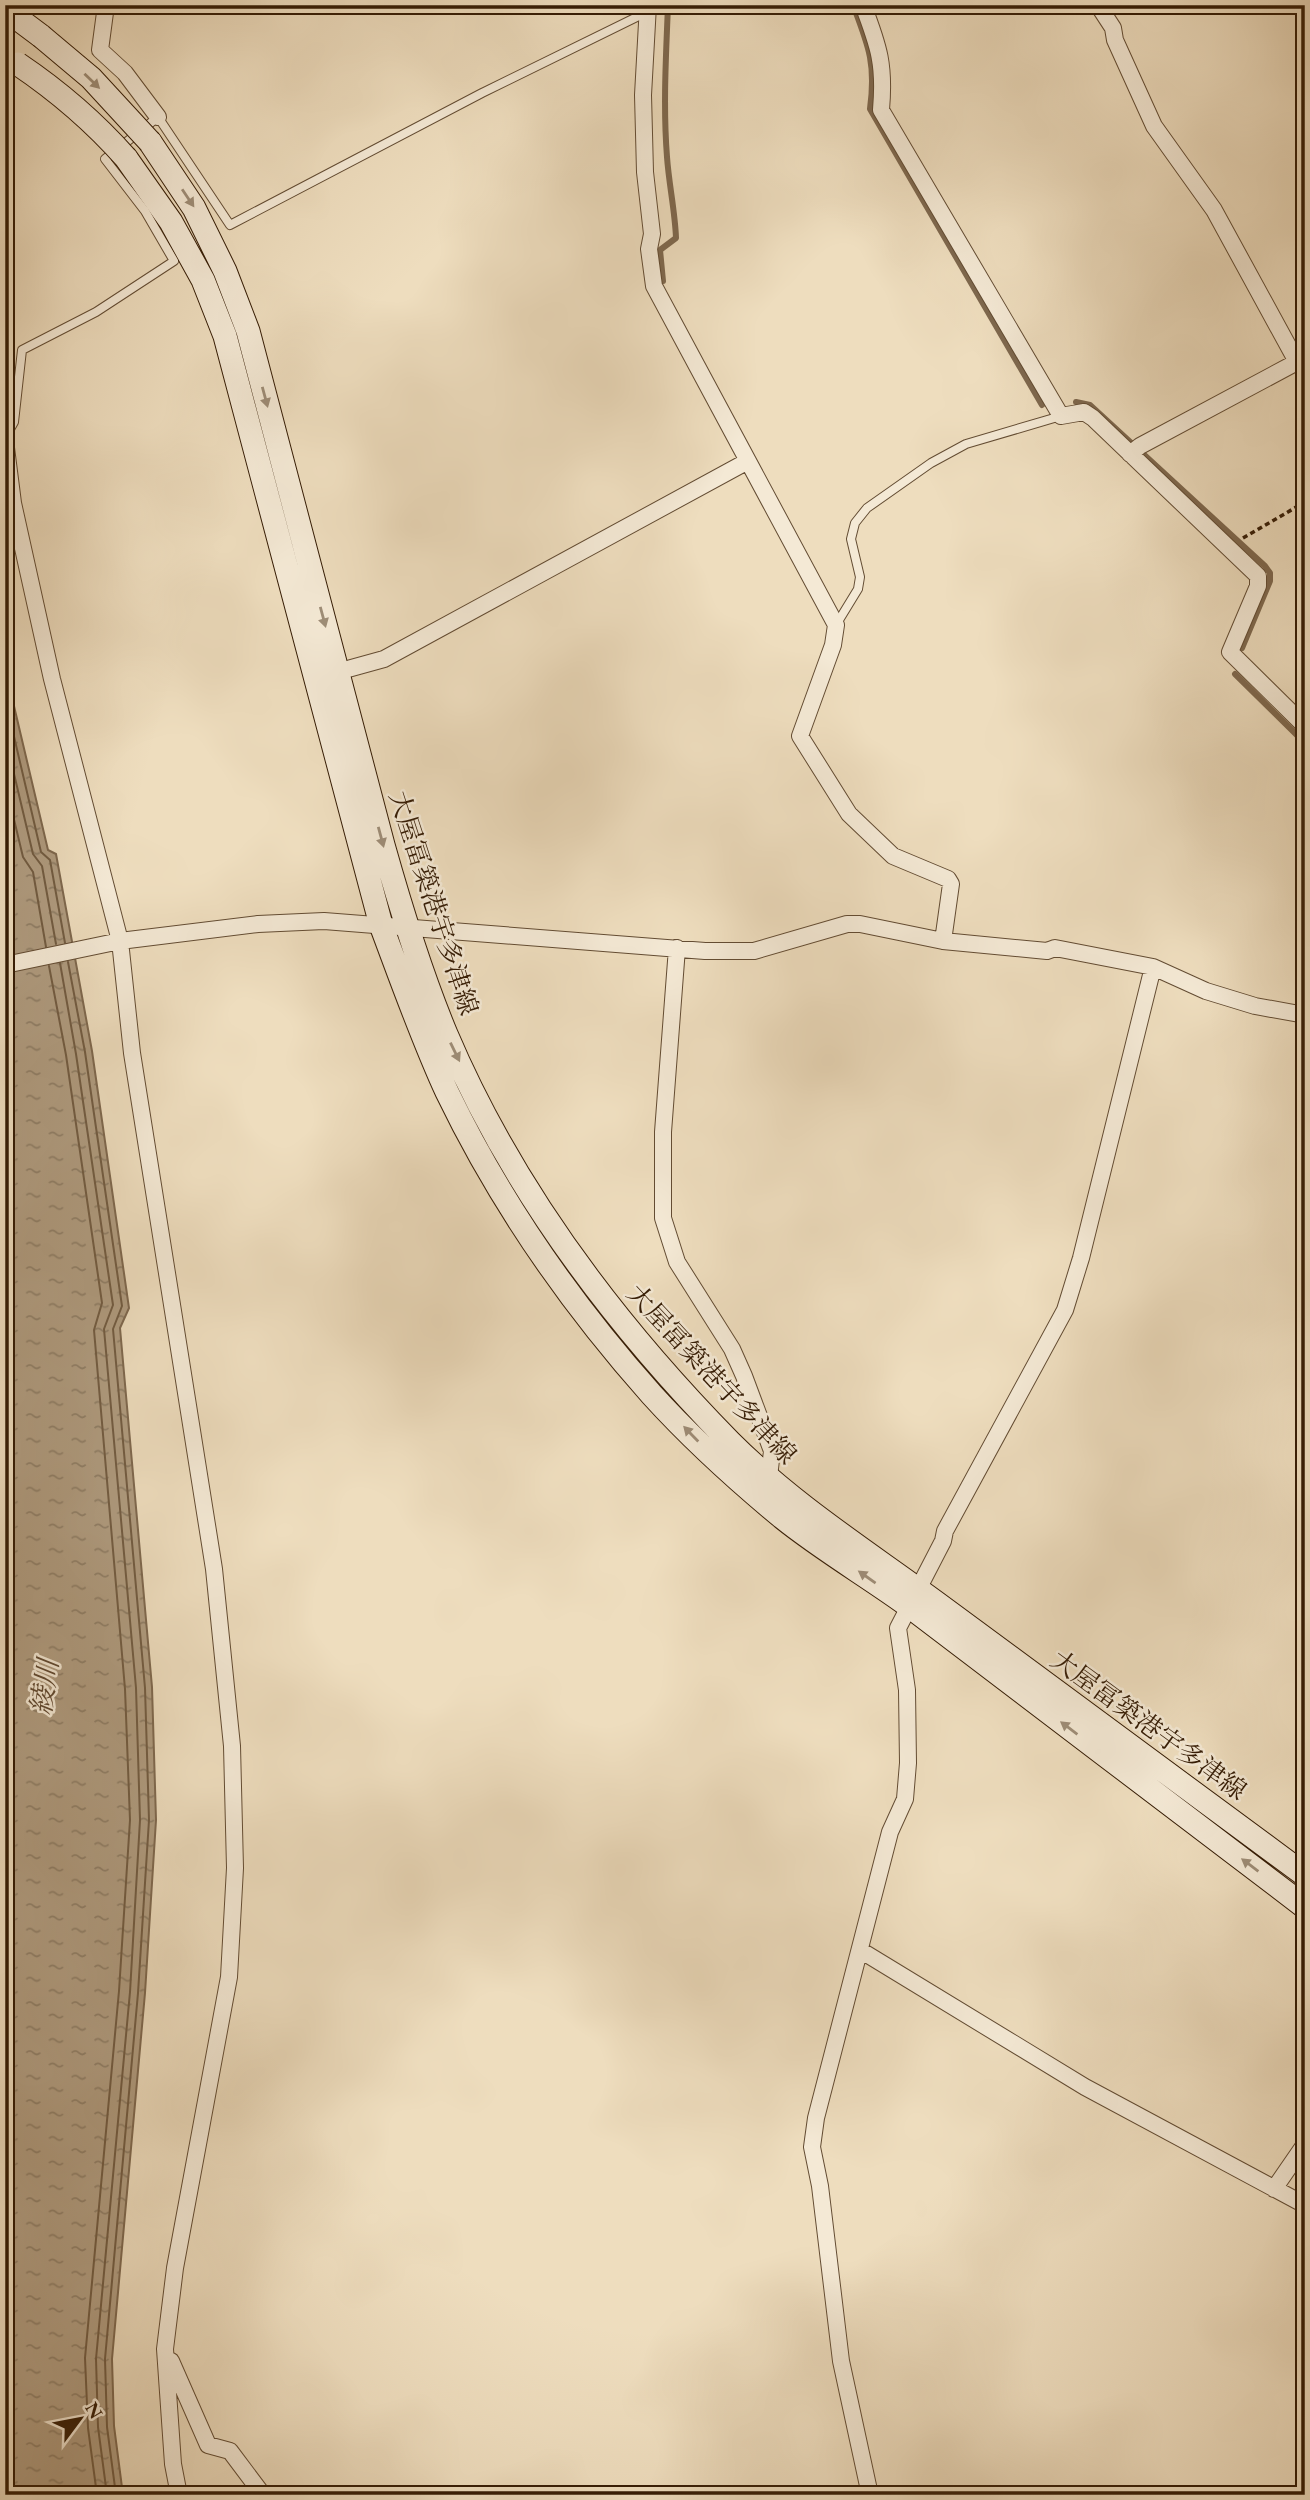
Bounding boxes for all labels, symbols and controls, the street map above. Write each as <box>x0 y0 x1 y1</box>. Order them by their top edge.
one-way arrow <box>84 72 101 89</box>
one-way arrow <box>181 189 195 207</box>
one-way arrow <box>260 386 271 408</box>
one-way arrow <box>318 606 329 628</box>
street label: 大屋冨築港宇多津線 <box>382 786 486 1020</box>
one-way arrow <box>376 826 387 848</box>
one-way arrow <box>449 1042 461 1062</box>
street label: 大屋冨築港宇多津線 <box>620 1277 804 1471</box>
one-way arrow <box>683 1426 699 1442</box>
one-way arrow <box>858 1570 876 1584</box>
street label: 大屋冨築港宇多津線 <box>1044 1642 1254 1808</box>
water label: 綾川 <box>22 1654 66 1717</box>
one-way arrow <box>1060 1721 1078 1735</box>
one-way arrow <box>1242 1858 1260 1873</box>
north arrow <box>46 2384 116 2454</box>
text: N <box>79 2397 109 2424</box>

